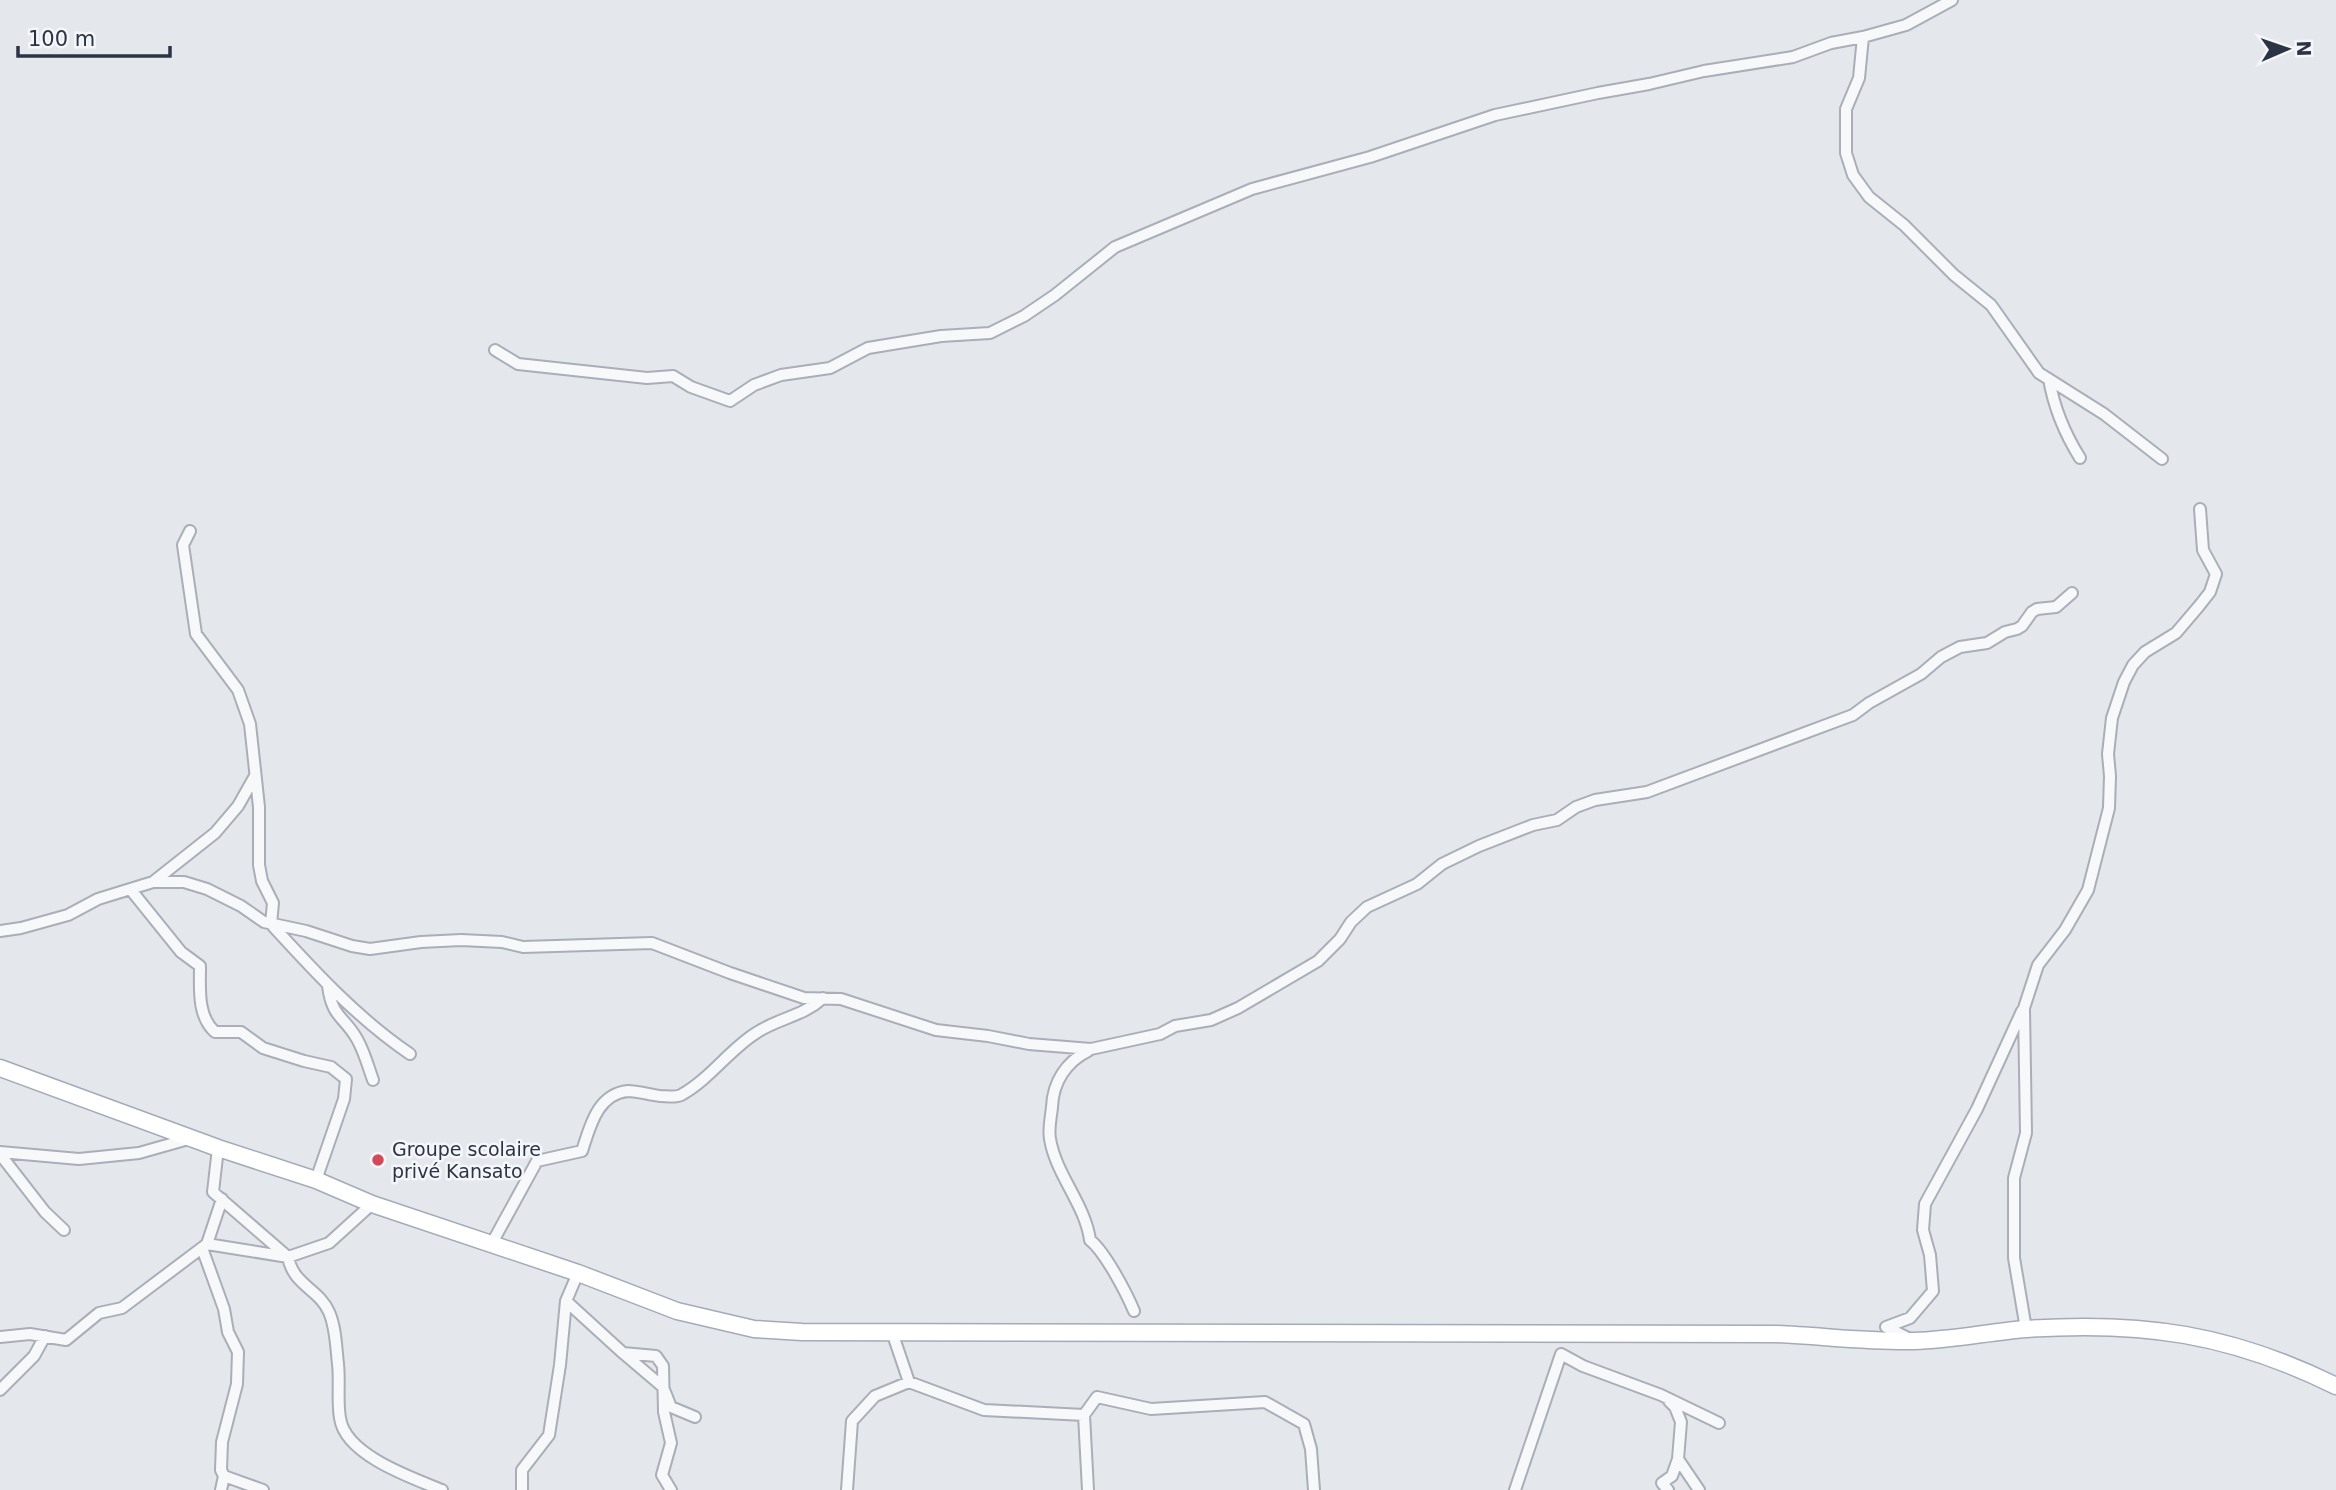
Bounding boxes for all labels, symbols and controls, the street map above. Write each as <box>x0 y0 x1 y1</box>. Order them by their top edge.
scale bar <box>18 14 170 58</box>
north arrow <box>2252 14 2322 84</box>
text: 100 m <box>28 27 95 51</box>
text: N <box>2293 40 2315 57</box>
place label: Groupe scolaire privé Kansato <box>392 1138 541 1182</box>
marker: Groupe scolaire privé Kansato <box>370 1152 386 1168</box>

